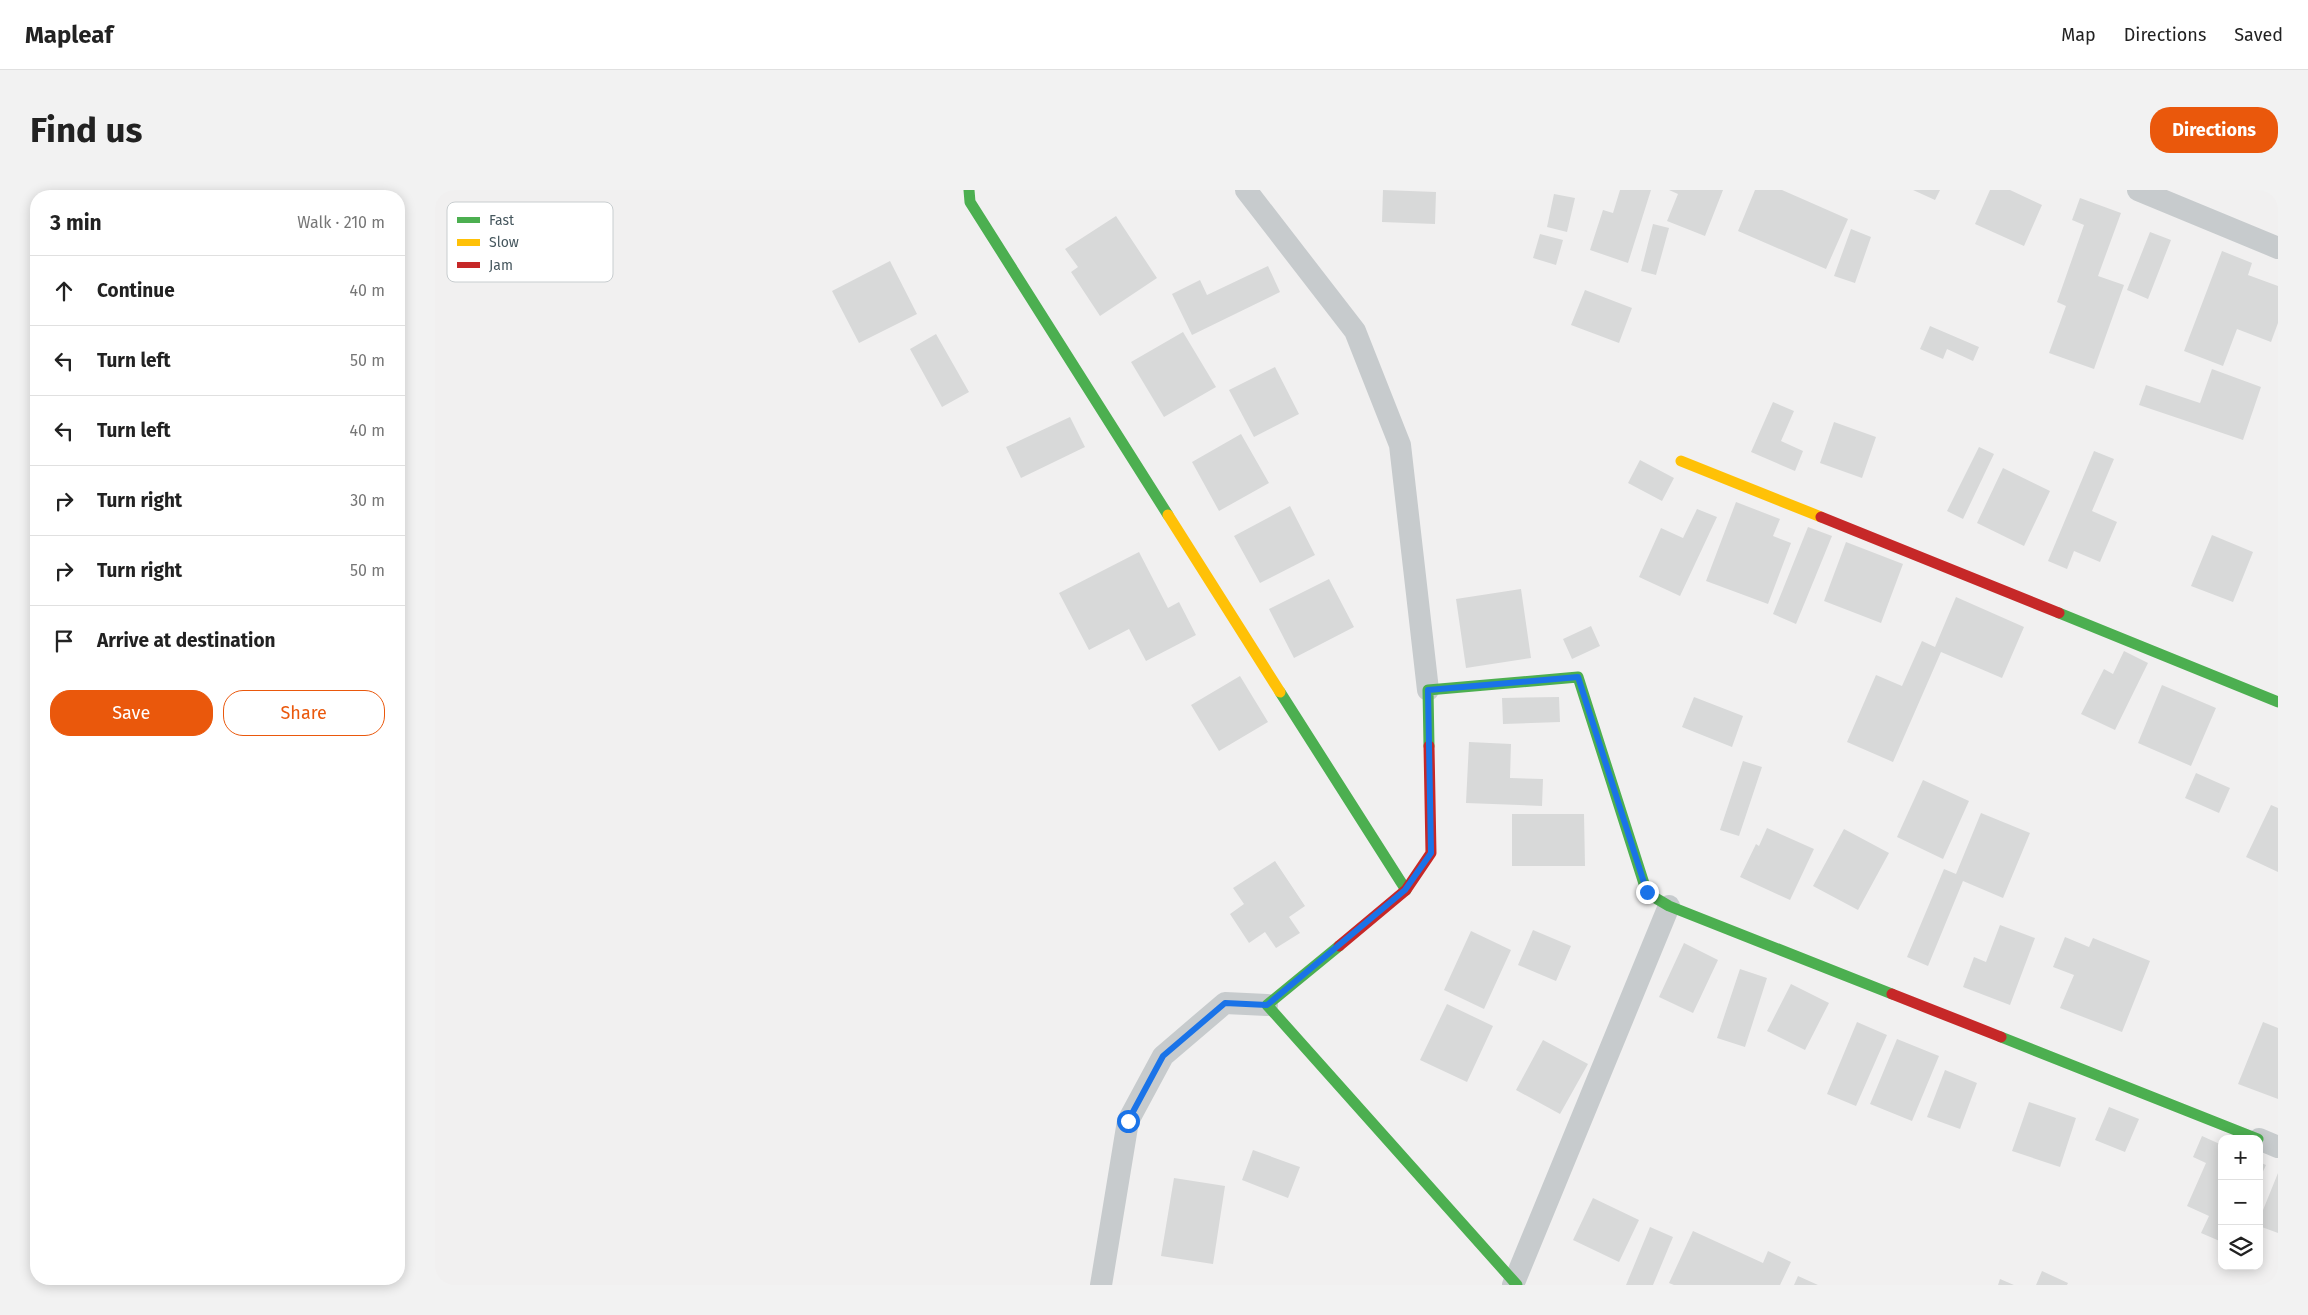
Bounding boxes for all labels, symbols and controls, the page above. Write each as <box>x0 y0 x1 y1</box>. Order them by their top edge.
text: Mapleaf <box>25 21 113 49</box>
text: Map <box>2061 24 2096 46</box>
text: Directions <box>2124 24 2206 46</box>
text: Saved <box>2234 24 2283 46</box>
button: Directions <box>2150 107 2278 153</box>
text: Find us <box>30 109 142 151</box>
legend <box>447 202 613 282</box>
text: 3 min <box>50 210 102 236</box>
text: Fast <box>489 212 515 229</box>
text: Walk · 210 m <box>297 213 385 232</box>
text: Slow <box>489 234 519 251</box>
text: Jam <box>489 257 513 274</box>
icon: ahead <box>50 277 78 305</box>
text: Continue <box>97 279 175 302</box>
text: 40 m <box>350 281 385 300</box>
icon: left <box>50 347 78 375</box>
text: Turn left <box>97 349 171 372</box>
text: 50 m <box>350 351 385 370</box>
icon: left <box>50 417 78 445</box>
text: Turn left <box>97 419 171 442</box>
text: 40 m <box>350 421 385 440</box>
icon: right <box>50 487 78 515</box>
text: Turn right <box>97 489 182 512</box>
text: 30 m <box>350 491 385 510</box>
icon: right <box>50 557 78 585</box>
text: Turn right <box>97 559 182 582</box>
text: 50 m <box>350 561 385 580</box>
icon: arrive <box>50 627 78 655</box>
text: Arrive at destination <box>97 629 276 652</box>
button: Save <box>50 690 213 736</box>
button: Share <box>223 690 385 736</box>
route end <box>1636 881 1659 904</box>
route start <box>1117 1110 1140 1133</box>
map controls <box>2218 1135 2263 1270</box>
button: + <box>2218 1135 2263 1180</box>
button: − <box>2218 1180 2263 1225</box>
button: layers <box>2218 1225 2263 1270</box>

